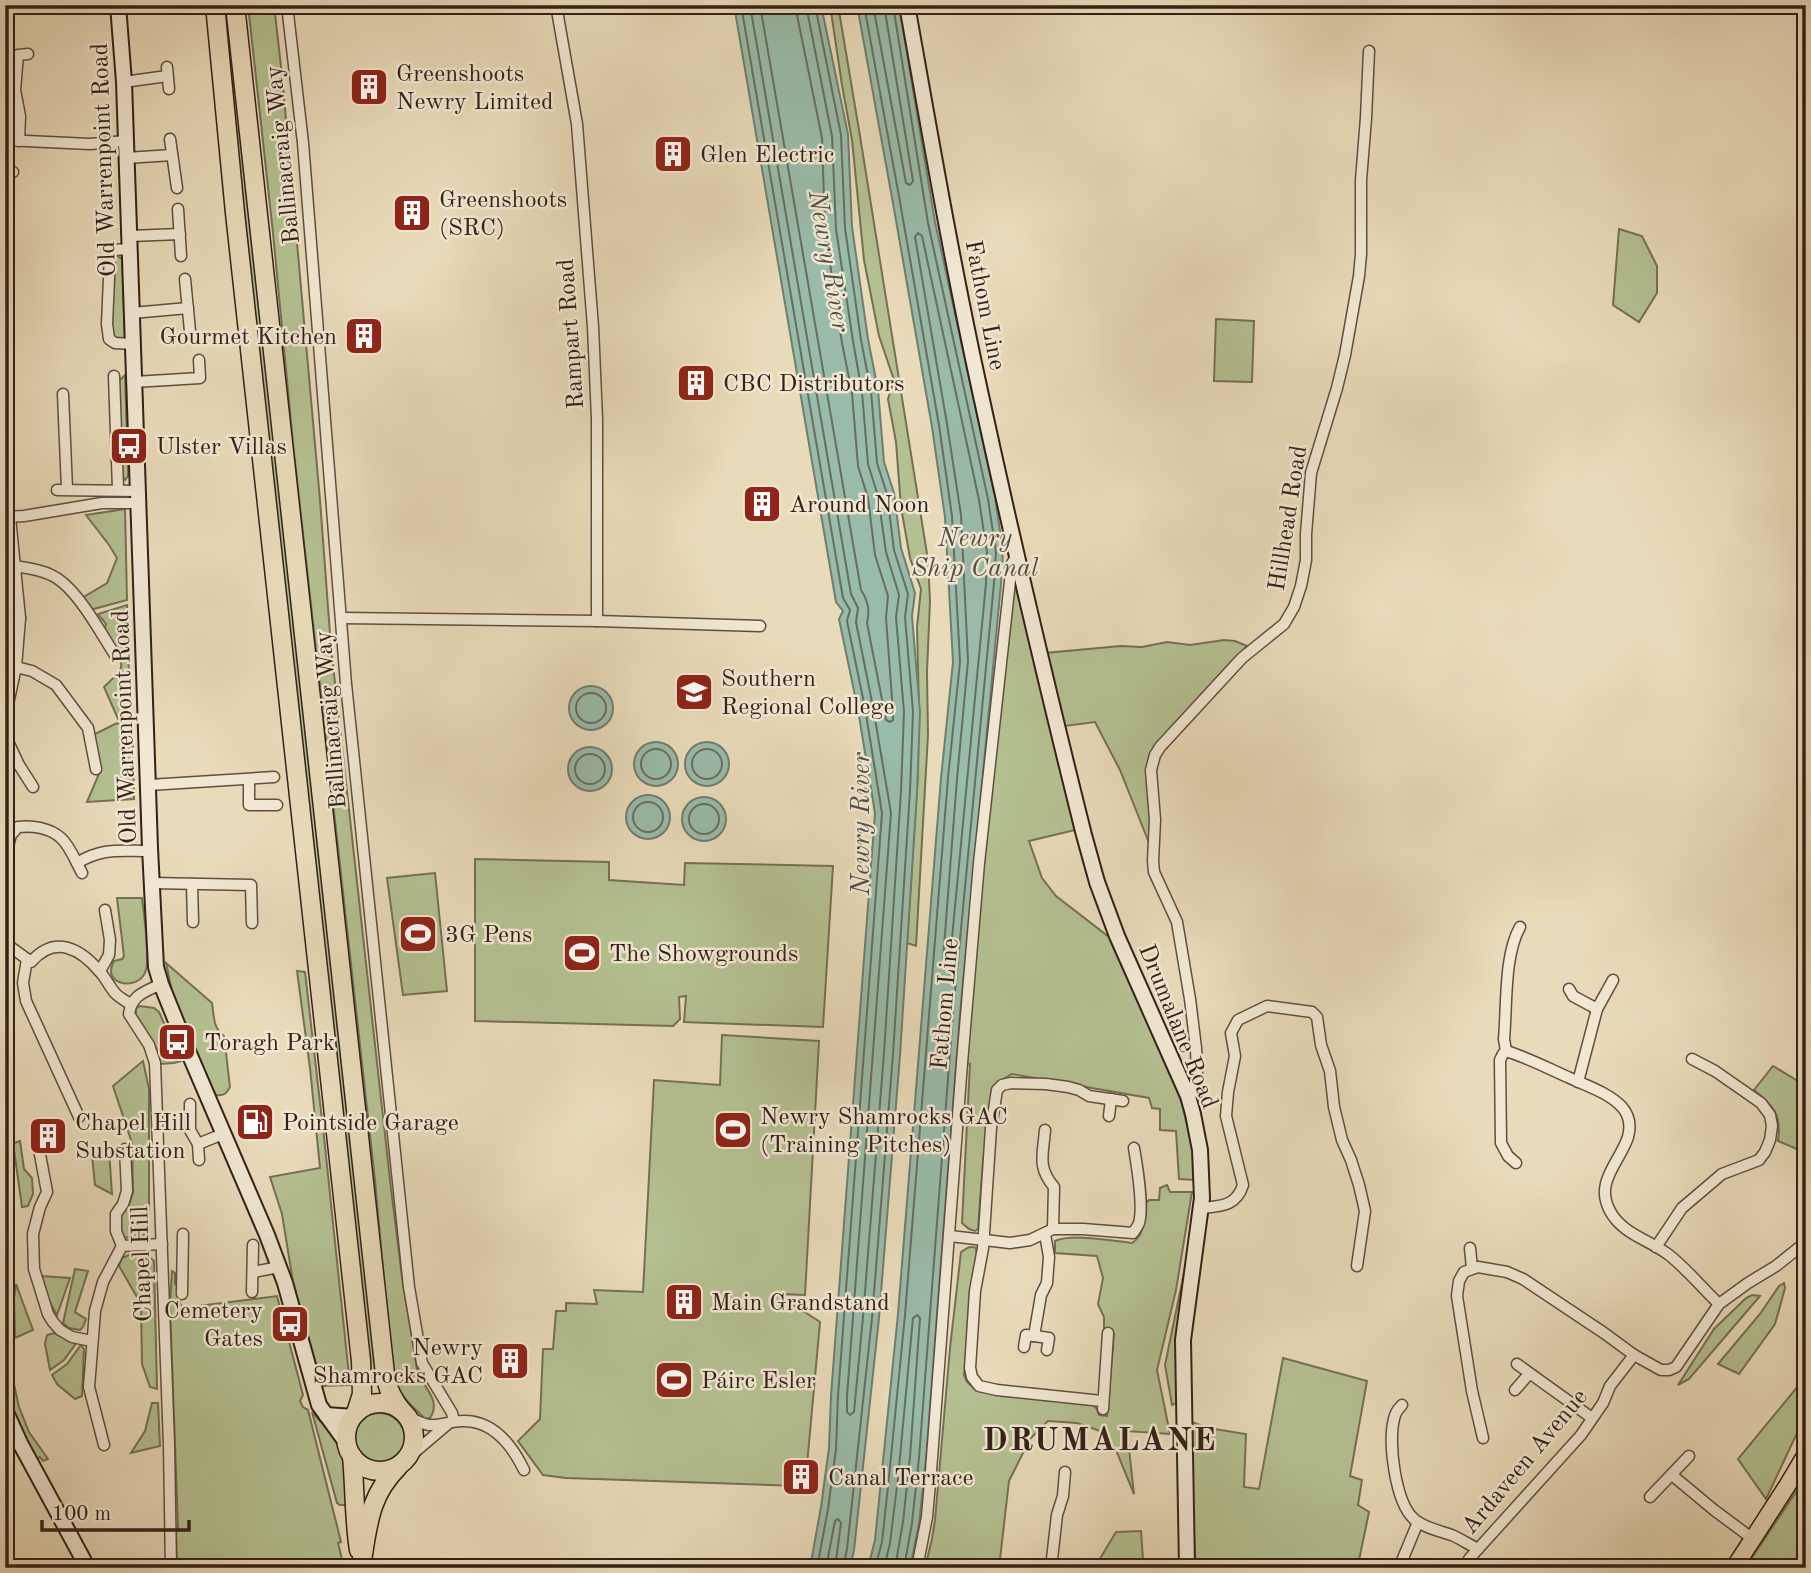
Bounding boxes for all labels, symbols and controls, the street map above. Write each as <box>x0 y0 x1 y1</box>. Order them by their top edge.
street label: Old Warrenpoint Road <box>89 43 121 277</box>
place label: Greenshoots Newry Limited <box>396 63 554 115</box>
street label: Ballinacraig Way <box>263 64 305 245</box>
building icon: Greenshoots Newry Limited <box>348 66 390 108</box>
building icon: Glen Electric <box>652 133 694 175</box>
place label: Glen Electric <box>700 144 834 168</box>
water label: Newry River <box>803 188 853 335</box>
place label: Greenshoots (SRC) <box>439 189 567 241</box>
building icon: Greenshoots (SRC) <box>391 192 433 234</box>
street label: Fathom Line <box>960 238 1008 373</box>
street label: Rampart Road <box>555 258 589 410</box>
building icon: Gourmet Kitchen <box>343 315 385 357</box>
place label: Gourmet Kitchen <box>159 326 337 350</box>
building icon: CBC Distributors <box>675 362 717 404</box>
place label: CBC Distributors <box>723 373 904 397</box>
bus stop icon: Ulster Villas <box>108 425 150 467</box>
place label: Ulster Villas <box>156 436 287 460</box>
street label: Hillhead Road <box>1266 444 1312 593</box>
building icon: Around Noon <box>741 483 783 525</box>
place label: Around Noon <box>789 494 929 518</box>
water label: Newry Ship Canal <box>911 526 1039 582</box>
street label: Old Warrenpoint Road <box>110 610 142 844</box>
street label: Ballinacraig Way <box>312 629 352 810</box>
place label: Southern Regional College <box>721 668 895 720</box>
school or university icon: Southern Regional College <box>673 671 715 713</box>
water label: Newry River <box>849 752 875 897</box>
sports icon: 3G Pens <box>397 913 439 955</box>
place label: 3G Pens <box>445 924 532 948</box>
sports icon: The Showgrounds <box>561 932 603 974</box>
street label: Fathom Line <box>928 937 964 1071</box>
street label: Drumalane Road <box>1133 941 1221 1112</box>
place label: The Showgrounds <box>609 943 798 967</box>
bus stop icon: Toragh Park <box>156 1021 198 1063</box>
place label: Toragh Park <box>204 1032 335 1056</box>
fuel station icon: Pointside Garage <box>234 1101 276 1143</box>
place label: Newry Shamrocks GAC (Training Pitches) <box>760 1106 1008 1158</box>
sports icon: Newry Shamrocks GAC (Training Pitches) <box>712 1109 754 1151</box>
place label: Chapel Hill Substation <box>75 1112 191 1164</box>
place label: Pointside Garage <box>282 1112 459 1136</box>
building icon: Chapel Hill Substation <box>27 1115 69 1157</box>
street label: Chapel Hill <box>129 1206 157 1322</box>
building icon: Main Grandstand <box>663 1281 705 1323</box>
place label: Main Grandstand <box>711 1292 890 1316</box>
place label: Cemetery Gates <box>164 1300 263 1352</box>
bus stop icon: Cemetery Gates <box>269 1303 311 1345</box>
place label: Newry Shamrocks GAC <box>313 1337 483 1389</box>
building icon: Newry Shamrocks GAC <box>489 1340 531 1382</box>
sports icon: Páirc Esler <box>653 1359 695 1401</box>
place label: Páirc Esler <box>701 1370 816 1394</box>
street label: Ardaveen Avenue <box>1458 1385 1593 1539</box>
district label: DRUMALANE <box>983 1426 1217 1458</box>
building icon: Canal Terrace <box>780 1456 822 1498</box>
place label: Canal Terrace <box>828 1467 974 1491</box>
scale bar <box>42 1489 189 1533</box>
text: 100 m <box>52 1504 111 1525</box>

